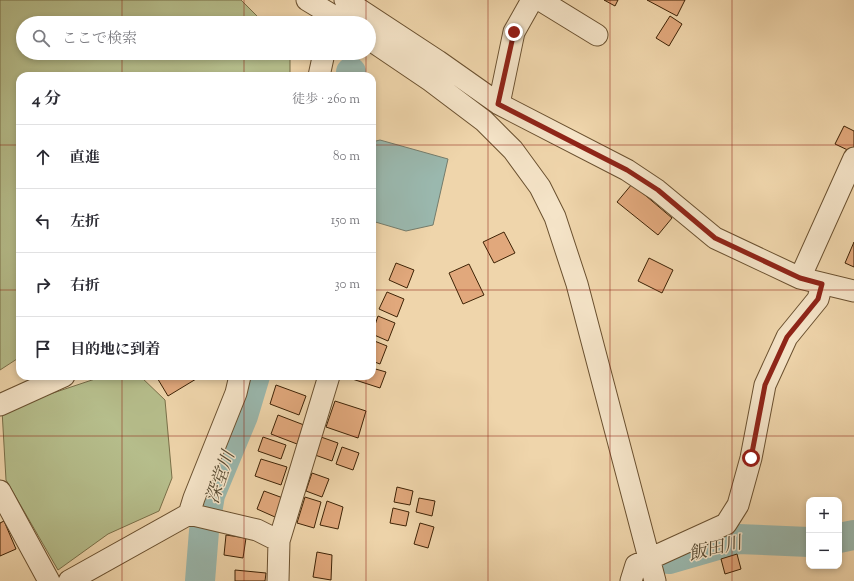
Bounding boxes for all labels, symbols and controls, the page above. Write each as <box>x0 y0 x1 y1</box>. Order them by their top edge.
search box <box>16 16 376 60</box>
route end <box>505 23 523 41</box>
icon: search <box>30 27 52 49</box>
text: ここで検索 <box>62 29 137 50</box>
text: 4 分 <box>32 88 61 112</box>
text: 徒歩 · 260 m <box>292 91 360 109</box>
icon: ahead <box>32 146 54 168</box>
text: 直進 <box>70 148 100 169</box>
text: 80 m <box>333 148 360 166</box>
icon: left <box>32 210 54 232</box>
text: 左折 <box>70 212 100 233</box>
text: 150 m <box>331 212 360 230</box>
icon: right <box>32 274 54 296</box>
text: 右折 <box>70 276 100 297</box>
text: 30 m <box>334 276 360 294</box>
icon: arrive <box>32 338 54 360</box>
text: 目的地に到着 <box>70 340 160 361</box>
water label: 深堂川 <box>201 446 244 507</box>
route start <box>742 449 760 467</box>
map controls <box>806 497 842 569</box>
button: + <box>806 497 842 533</box>
water label: 飯田川 <box>686 531 747 569</box>
button: − <box>806 533 842 569</box>

